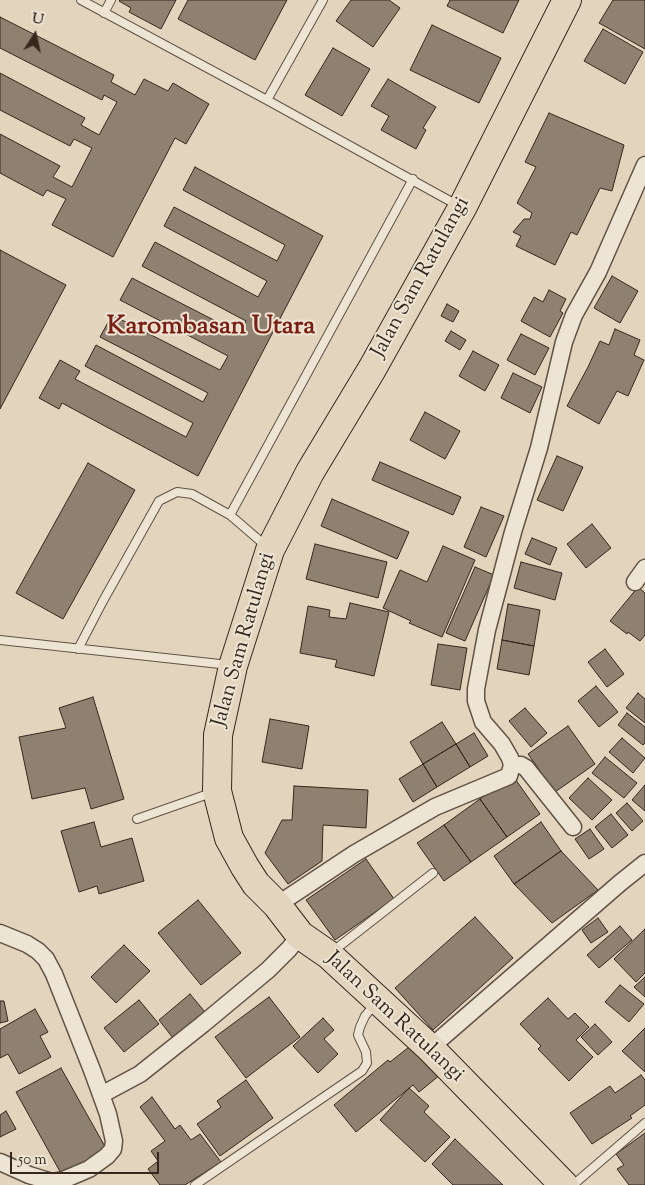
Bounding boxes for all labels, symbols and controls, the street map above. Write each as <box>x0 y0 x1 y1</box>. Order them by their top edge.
text: U <box>30 9 45 31</box>
north arrow <box>10 10 60 60</box>
street label: Jalan Sam Ratulangi <box>367 193 477 363</box>
district label: Karombasan Utara <box>107 313 315 345</box>
street label: Jalan Sam Ratulangi <box>208 550 282 730</box>
street label: Jalan Sam Ratulangi <box>320 947 468 1089</box>
scale bar <box>12 1142 161 1174</box>
text: 50 m <box>18 1150 47 1171</box>

